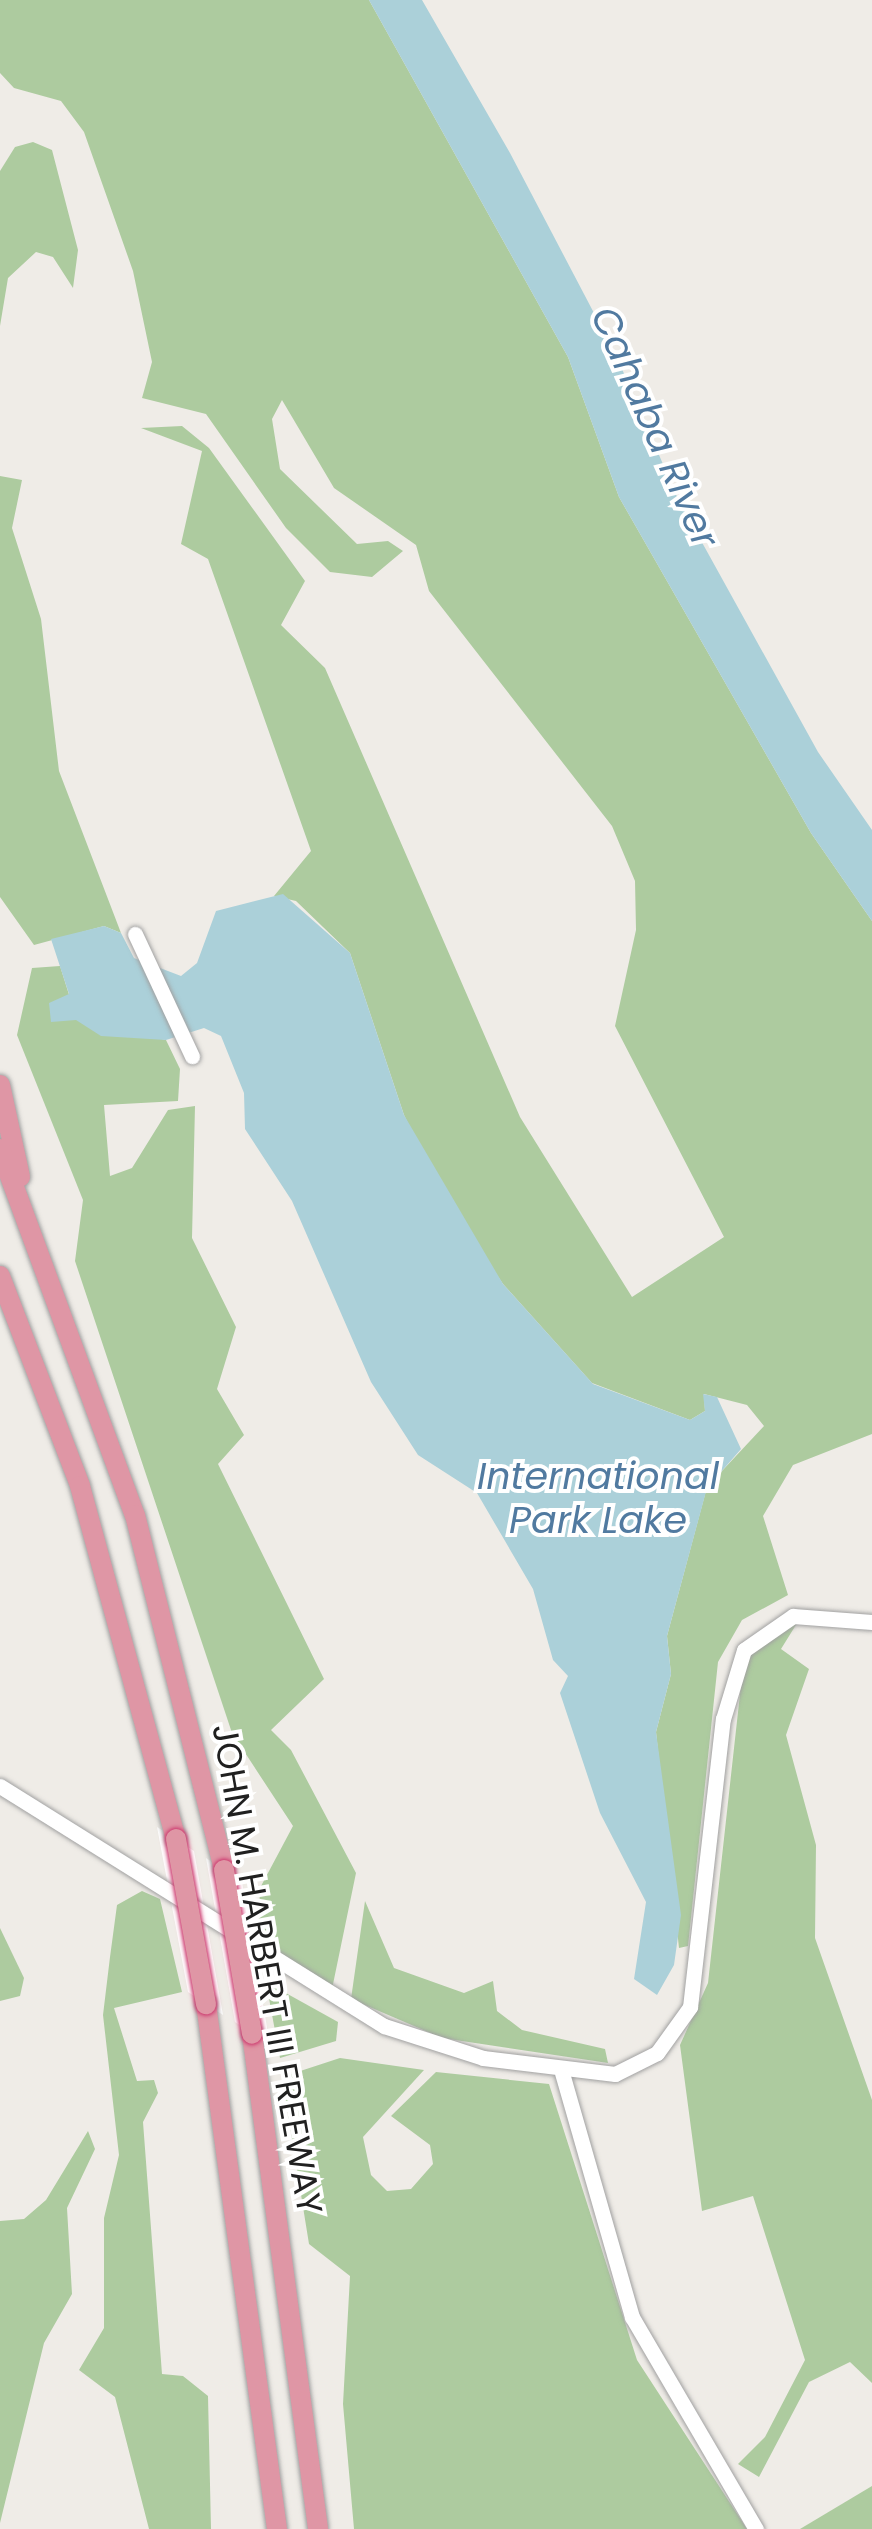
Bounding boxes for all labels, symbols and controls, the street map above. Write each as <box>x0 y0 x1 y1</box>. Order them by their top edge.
water label: Cahaba River <box>581 299 729 555</box>
water label: International Park Lake <box>477 1453 719 1542</box>
street label: JOHN M. HARBERT III FREEWAY <box>203 1720 331 2218</box>

